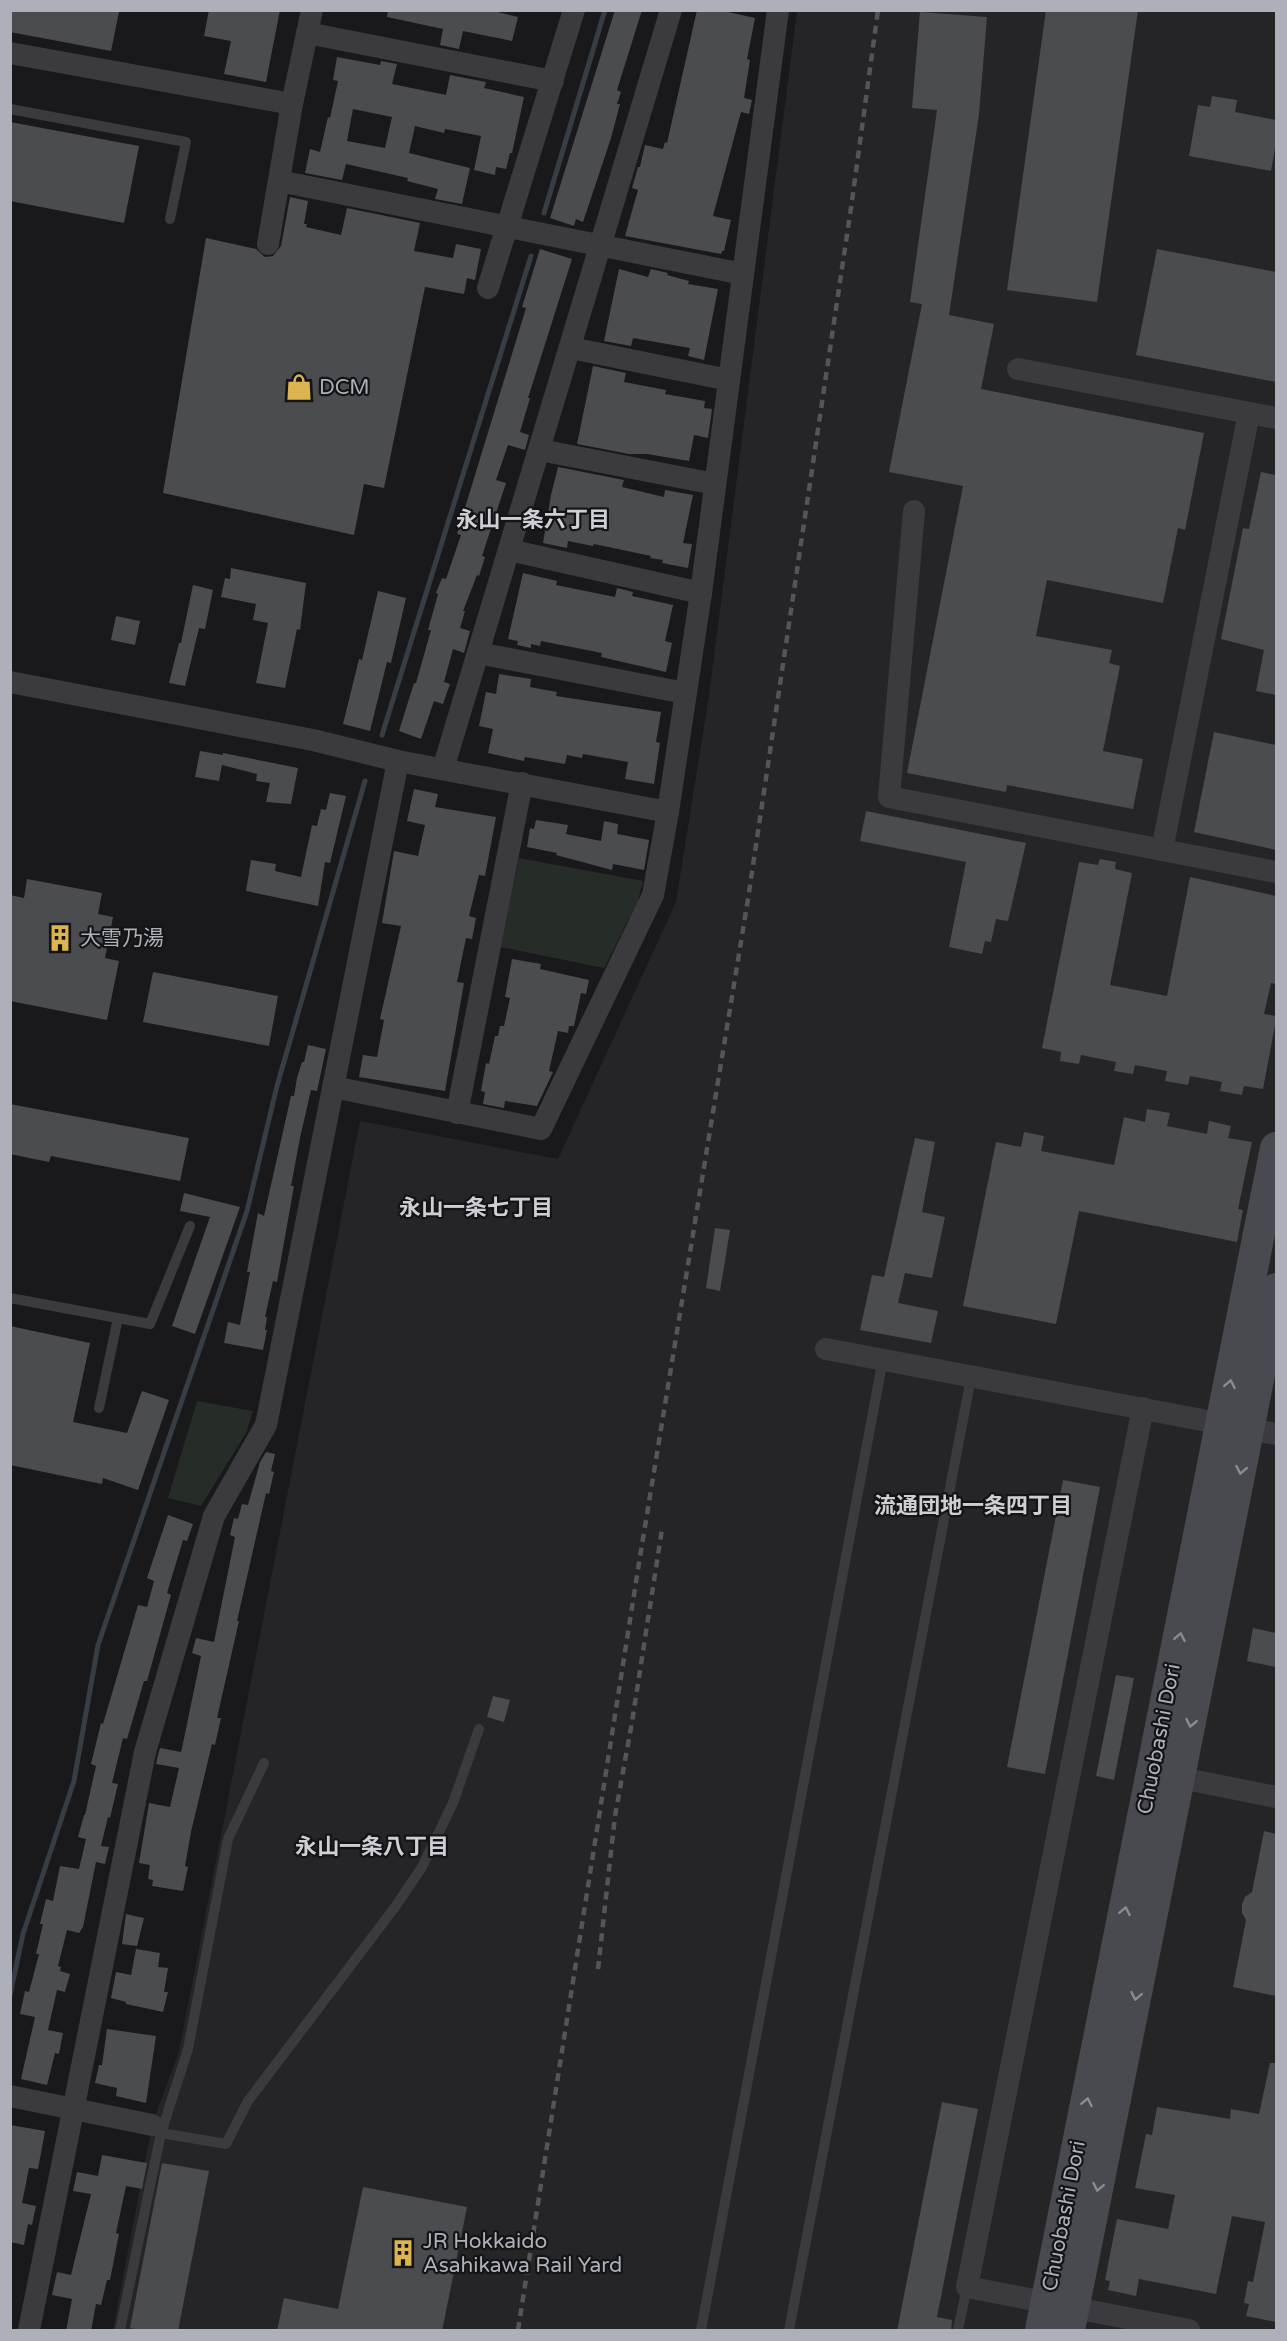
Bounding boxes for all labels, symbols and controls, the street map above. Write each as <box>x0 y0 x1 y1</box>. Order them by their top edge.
shop icon: DCM <box>284 372 314 402</box>
place label: DCM <box>319 375 370 400</box>
district label: 永山一条六丁目 <box>456 507 610 533</box>
building icon: 大雪乃湯 <box>45 923 75 953</box>
place label: 大雪乃湯 <box>80 926 164 951</box>
district label: 永山一条七丁目 <box>399 1195 553 1221</box>
one-way arrow <box>1223 1380 1236 1390</box>
one-way arrow <box>1235 1464 1248 1474</box>
district label: 流通団地一条四丁目 <box>874 1493 1072 1519</box>
one-way arrow <box>1173 1633 1186 1643</box>
street label: Chuobashi Dori <box>1132 1662 1186 1816</box>
one-way arrow <box>1185 1717 1198 1727</box>
district label: 永山一条八丁目 <box>295 1834 449 1860</box>
one-way arrow <box>1118 1906 1131 1916</box>
one-way arrow <box>1130 1991 1143 2001</box>
one-way arrow <box>1080 2097 1093 2107</box>
street label: Chuobashi Dori <box>1037 2139 1091 2293</box>
one-way arrow <box>1092 2182 1105 2192</box>
place label: JR Hokkaido Asahikawa Rail Yard <box>423 2229 622 2278</box>
building icon: JR Hokkaido Asahikawa Rail Yard <box>388 2238 418 2268</box>

